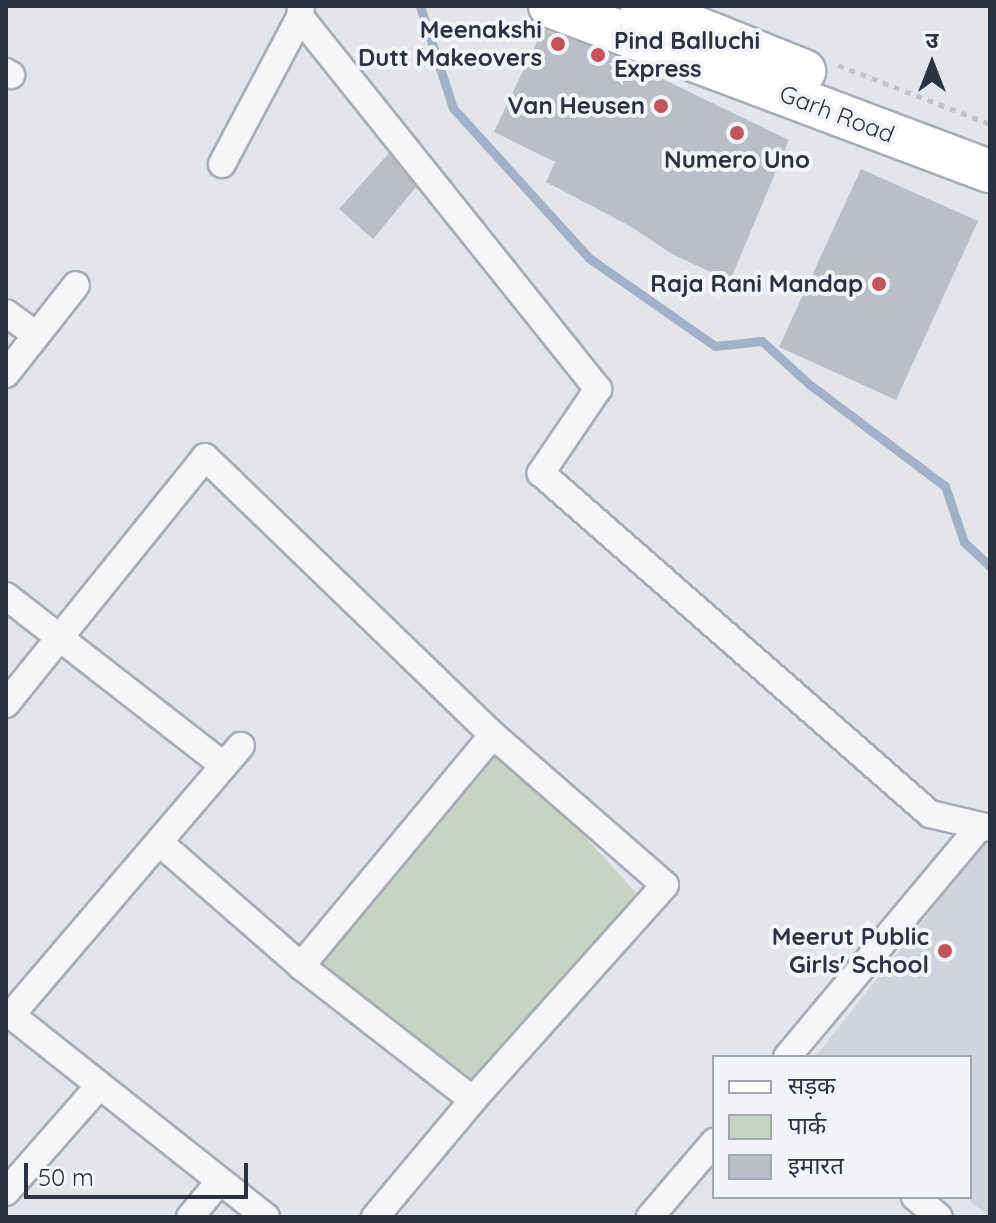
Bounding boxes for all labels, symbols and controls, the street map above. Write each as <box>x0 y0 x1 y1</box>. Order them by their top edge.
place label: Meenakshi Dutt Makeovers <box>358 16 542 72</box>
north arrow <box>892 24 972 104</box>
text: उ <box>926 26 938 54</box>
place label: Pind Balluchi Express <box>614 27 760 83</box>
marker: Meenakshi Dutt Makeovers <box>549 35 567 53</box>
marker: Pind Balluchi Express <box>589 46 607 64</box>
street label: Garh Road <box>776 79 898 149</box>
place label: Van Heusen <box>507 92 645 120</box>
marker: Van Heusen <box>652 97 670 115</box>
marker: Numero Uno <box>728 124 746 142</box>
place label: Numero Uno <box>664 146 810 174</box>
place label: Raja Rani Mandap <box>650 270 863 298</box>
marker: Raja Rani Mandap <box>870 275 888 293</box>
place label: Meerut Public Girls' School <box>772 923 929 979</box>
marker: Meerut Public Girls' School <box>936 942 954 960</box>
legend <box>712 1055 972 1199</box>
text: सड़क <box>788 1070 836 1100</box>
text: पार्क <box>788 1110 826 1140</box>
scale bar <box>28 1147 252 1197</box>
text: इमारत <box>788 1150 844 1180</box>
text: 50 m <box>38 1162 94 1192</box>

